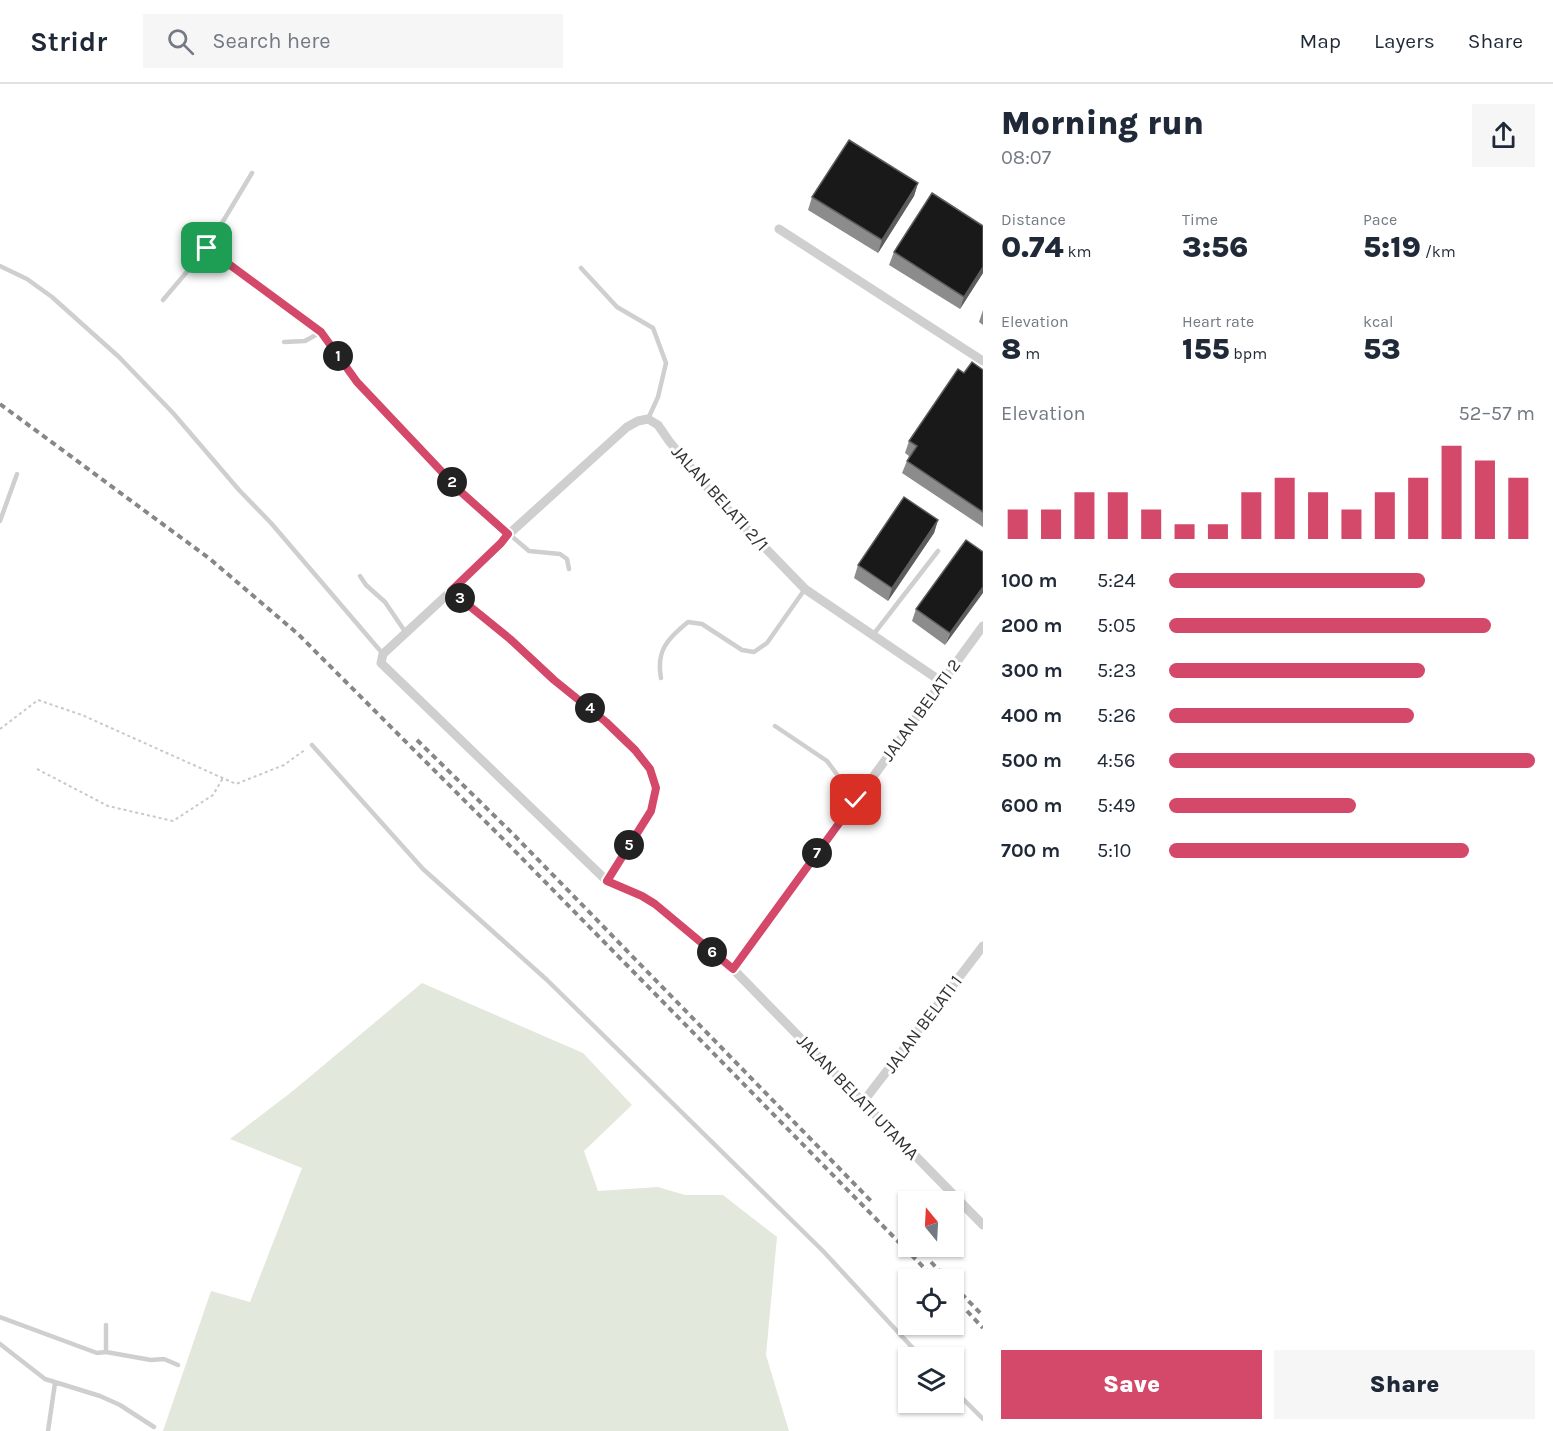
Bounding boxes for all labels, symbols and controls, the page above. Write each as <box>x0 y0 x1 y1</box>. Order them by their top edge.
search box <box>143 14 563 68</box>
text: Stridr <box>30 25 107 58</box>
icon: search <box>164 25 197 58</box>
text: Search here <box>212 28 331 54</box>
text: Map <box>1299 29 1341 53</box>
text: Layers <box>1374 29 1435 53</box>
text: Share <box>1468 29 1523 53</box>
text: Morning run <box>1001 104 1204 142</box>
button: share <box>1472 104 1535 167</box>
text: 08:07 <box>1001 146 1051 169</box>
text: Distance <box>1001 210 1066 229</box>
text: Time <box>1182 210 1218 229</box>
text: Pace <box>1363 210 1397 229</box>
pin <box>181 222 232 273</box>
text: 0.74 <box>1001 229 1064 265</box>
text: 3:56 <box>1182 229 1248 265</box>
text: 5:19 <box>1363 229 1421 265</box>
icon: arrive <box>190 231 223 264</box>
text: km <box>1064 242 1091 261</box>
text: /km <box>1421 242 1456 261</box>
text: Elevation <box>1001 312 1069 331</box>
text: Heart rate <box>1182 312 1254 331</box>
text: kcal <box>1363 312 1394 331</box>
text: 8 <box>1001 331 1021 367</box>
text: 155 <box>1182 331 1230 367</box>
text: 53 <box>1363 331 1401 367</box>
pin: 1 <box>323 341 353 371</box>
text: m <box>1021 344 1040 363</box>
text: bpm <box>1230 344 1267 363</box>
text: 1 <box>335 346 341 365</box>
text: Elevation <box>1001 402 1086 425</box>
text: 52–57 m <box>1459 402 1535 425</box>
street label: JALAN BELATI 2/1 <box>667 441 773 555</box>
pin: 2 <box>437 467 467 497</box>
text: 2 <box>447 472 457 491</box>
text: 100 m <box>1001 569 1057 592</box>
text: 5:24 <box>1097 569 1136 592</box>
pin: 3 <box>445 583 475 613</box>
text: 3 <box>455 588 465 607</box>
text: 200 m <box>1001 614 1062 637</box>
text: 5:05 <box>1097 614 1136 637</box>
street label: JALAN BELATI 2 <box>877 655 965 765</box>
text: 300 m <box>1001 659 1063 682</box>
text: 5:23 <box>1097 659 1136 682</box>
pin: 4 <box>575 693 605 723</box>
text: 4 <box>585 698 595 717</box>
text: 400 m <box>1001 704 1062 727</box>
text: 5:26 <box>1097 704 1136 727</box>
text: 500 m <box>1001 749 1062 772</box>
text: 4:56 <box>1097 749 1136 772</box>
pin <box>830 774 881 825</box>
icon: check <box>839 783 872 816</box>
text: 600 m <box>1001 794 1062 817</box>
text: 5:49 <box>1097 794 1136 817</box>
pin: 5 <box>614 830 644 860</box>
text: 5 <box>624 835 634 854</box>
pin: 7 <box>802 838 832 868</box>
text: 700 m <box>1001 839 1060 862</box>
text: 5:10 <box>1097 839 1131 862</box>
text: 7 <box>813 843 821 862</box>
pin: 6 <box>697 937 727 967</box>
text: 6 <box>707 942 717 961</box>
street label: JALAN BELATI 1 <box>879 971 967 1077</box>
street label: JALAN BELATI UTAMA <box>792 1029 924 1165</box>
north arrow <box>898 1191 964 1257</box>
map controls <box>898 1191 964 1413</box>
button: locate <box>898 1269 964 1335</box>
button: layers <box>898 1347 964 1413</box>
button: Save <box>1001 1350 1262 1419</box>
button: Share <box>1274 1350 1535 1419</box>

